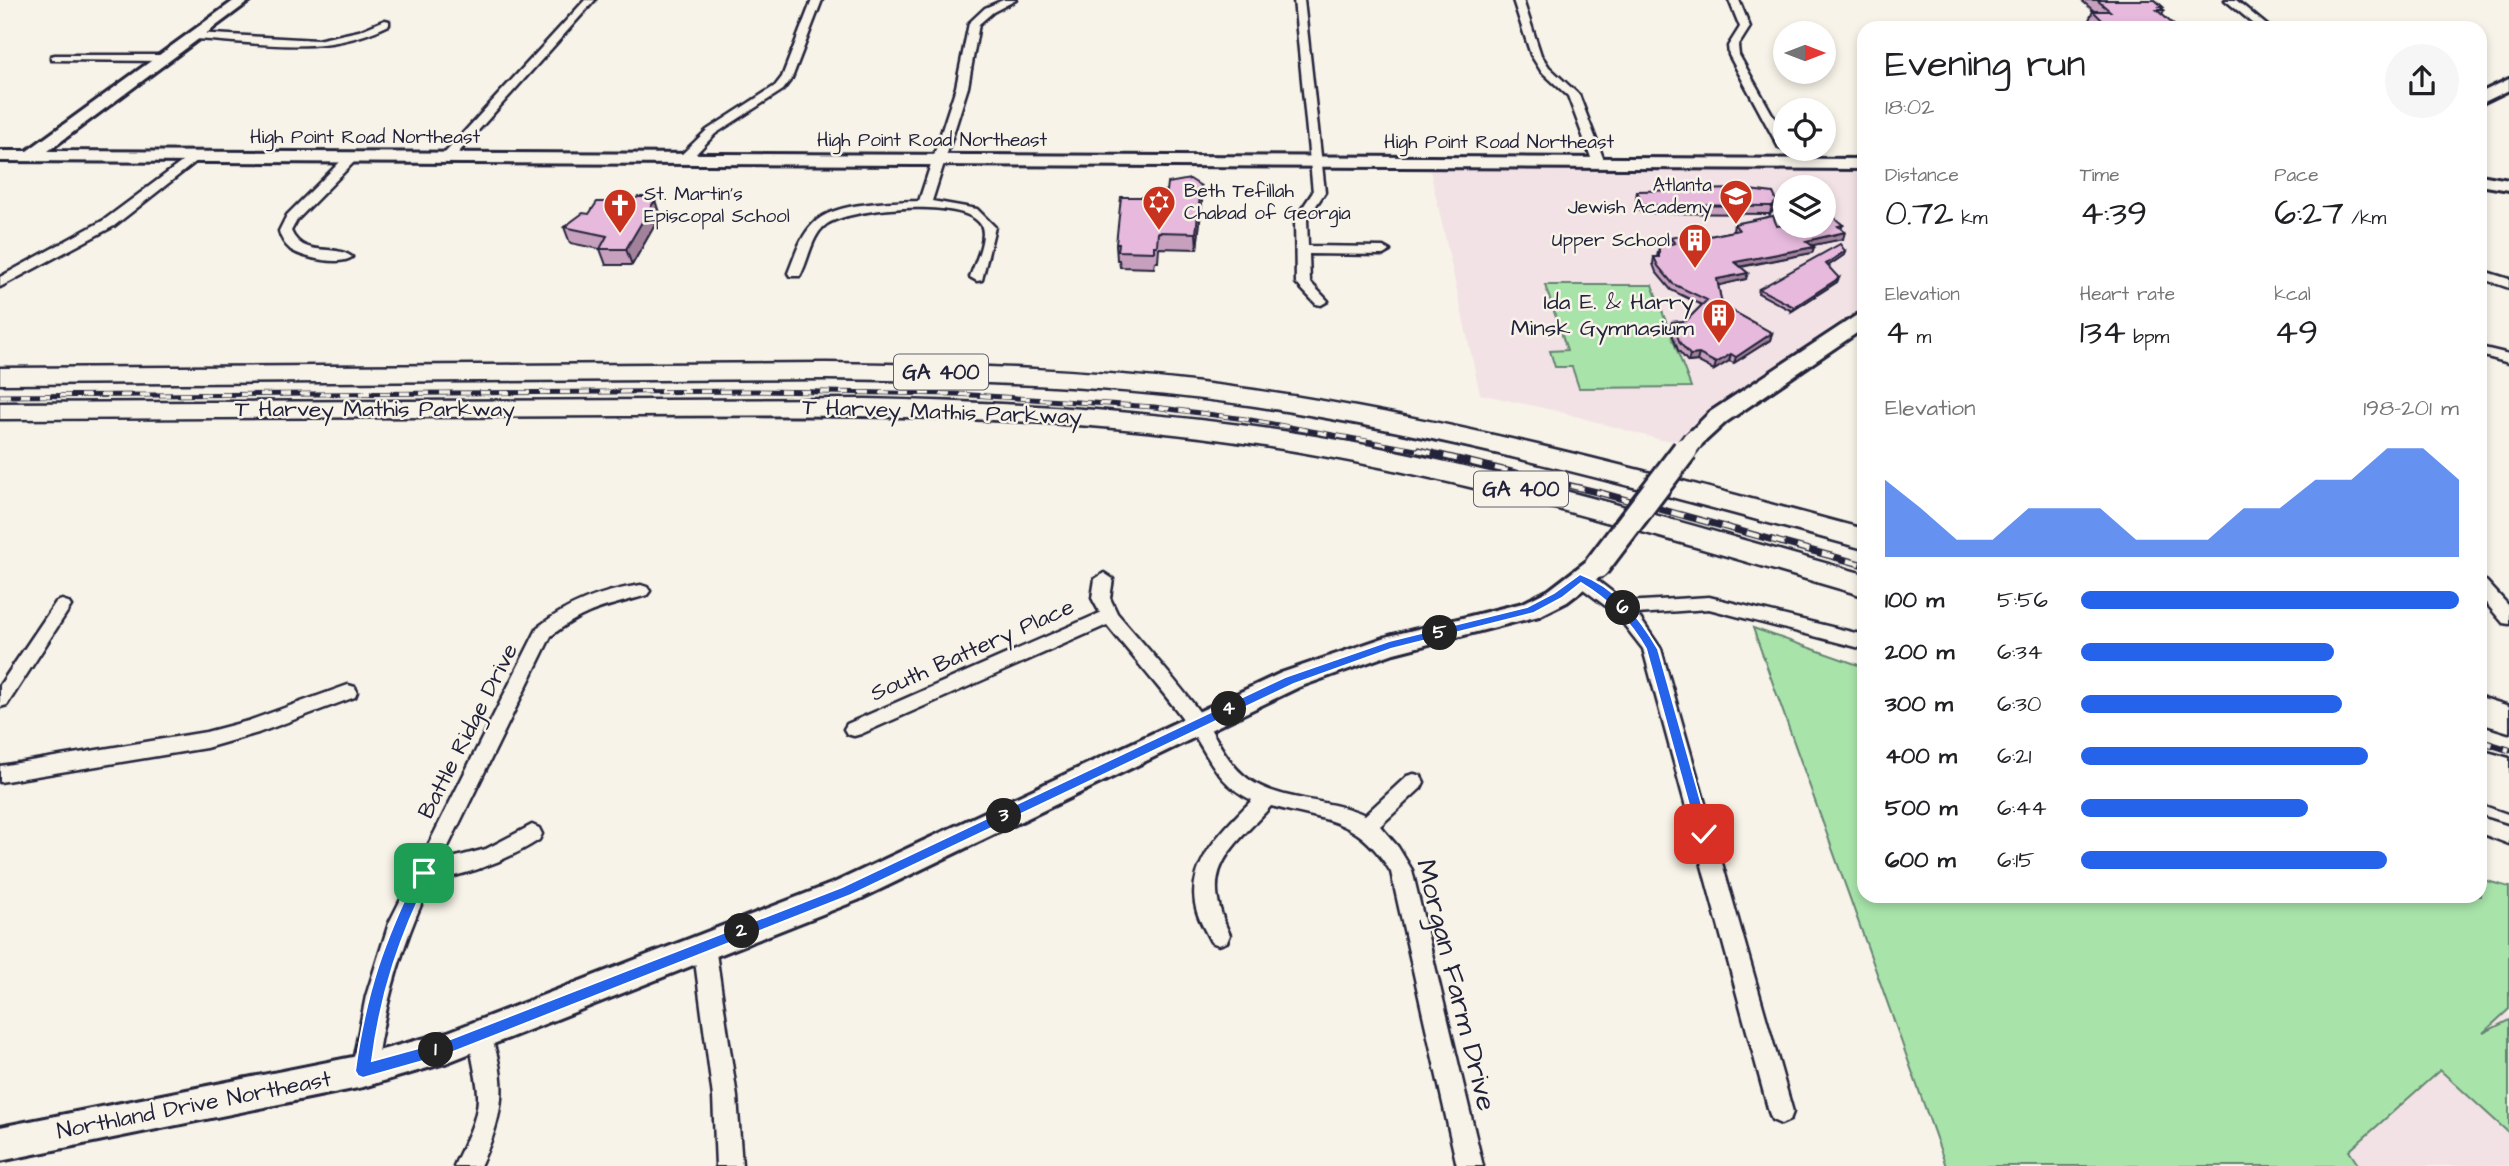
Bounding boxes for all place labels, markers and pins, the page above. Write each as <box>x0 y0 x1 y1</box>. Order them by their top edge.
place label: Atlanta Jewish Academy <box>1568 172 1713 222</box>
school or university icon: Atlanta Jewish Academy <box>1717 177 1755 226</box>
place label: Beth Tefillah Chabad of Georgia <box>1184 178 1351 228</box>
place label: St. Martin's Episcopal School <box>644 181 790 230</box>
synagogue icon: Beth Tefillah Chabad of Georgia <box>1140 183 1178 232</box>
church icon: St. Martin's Episcopal School <box>601 186 639 235</box>
building icon: Upper School <box>1676 221 1714 270</box>
place label: Upper School <box>1552 227 1670 254</box>
place label: Ida E. & Harry Minsk Gymnasium <box>1511 286 1694 345</box>
building icon: Ida E. & Harry Minsk Gymnasium <box>1700 296 1738 345</box>
pin: 6 <box>1606 590 1640 626</box>
pin: 5 <box>1422 616 1458 650</box>
pin: 4 <box>1212 692 1246 726</box>
pin: 3 <box>986 798 1021 834</box>
pin <box>1674 804 1734 864</box>
pin <box>394 843 454 903</box>
pin: 2 <box>724 914 760 948</box>
pin: 1 <box>418 1032 453 1068</box>

